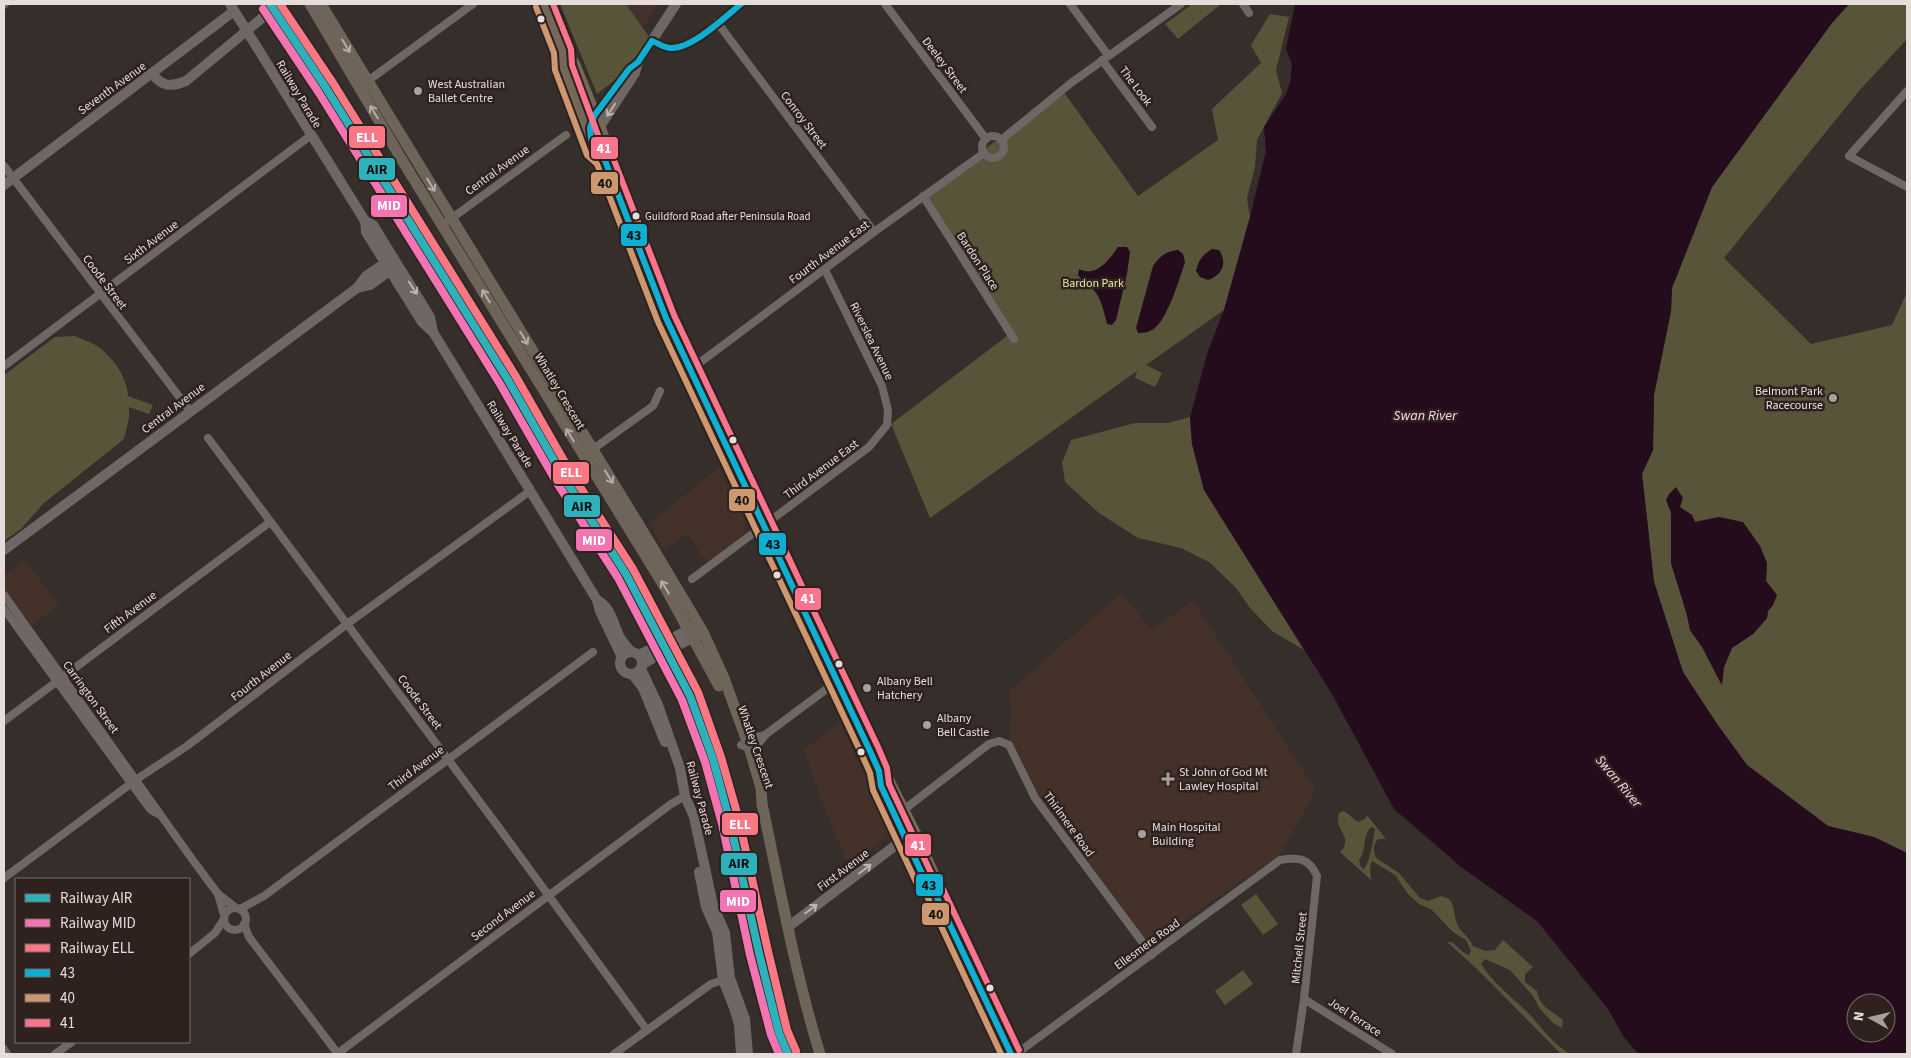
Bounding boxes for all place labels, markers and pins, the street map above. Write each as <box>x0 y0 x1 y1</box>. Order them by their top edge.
unlabelled marker <box>536 14 546 24</box>
place label: West Australian Ballet Centre <box>428 76 505 107</box>
marker: West Australian Ballet Centre <box>412 85 424 97</box>
place label: Guildford Road after Peninsula Road <box>645 209 811 224</box>
marker: Guildford Road after Peninsula Road <box>631 211 641 221</box>
place label: Belmont Park Racecourse <box>1755 383 1823 414</box>
marker: Belmont Park Racecourse <box>1827 392 1839 404</box>
unlabelled marker <box>728 435 738 445</box>
unlabelled marker <box>772 570 782 580</box>
unlabelled marker <box>834 659 844 669</box>
place label: Albany Bell Hatchery <box>877 673 933 704</box>
marker: Albany Bell Hatchery <box>861 682 873 694</box>
place label: Albany Bell Castle <box>937 710 989 741</box>
marker: Albany Bell Castle <box>921 719 933 731</box>
unlabelled marker <box>856 747 866 757</box>
place label: St John of God Mt Lawley Hospital <box>1179 764 1267 795</box>
marker: St John of God Mt Lawley Hospital <box>1161 772 1175 786</box>
place label: Main Hospital Building <box>1152 819 1221 850</box>
marker: Main Hospital Building <box>1136 828 1148 840</box>
unlabelled marker <box>985 983 995 993</box>

